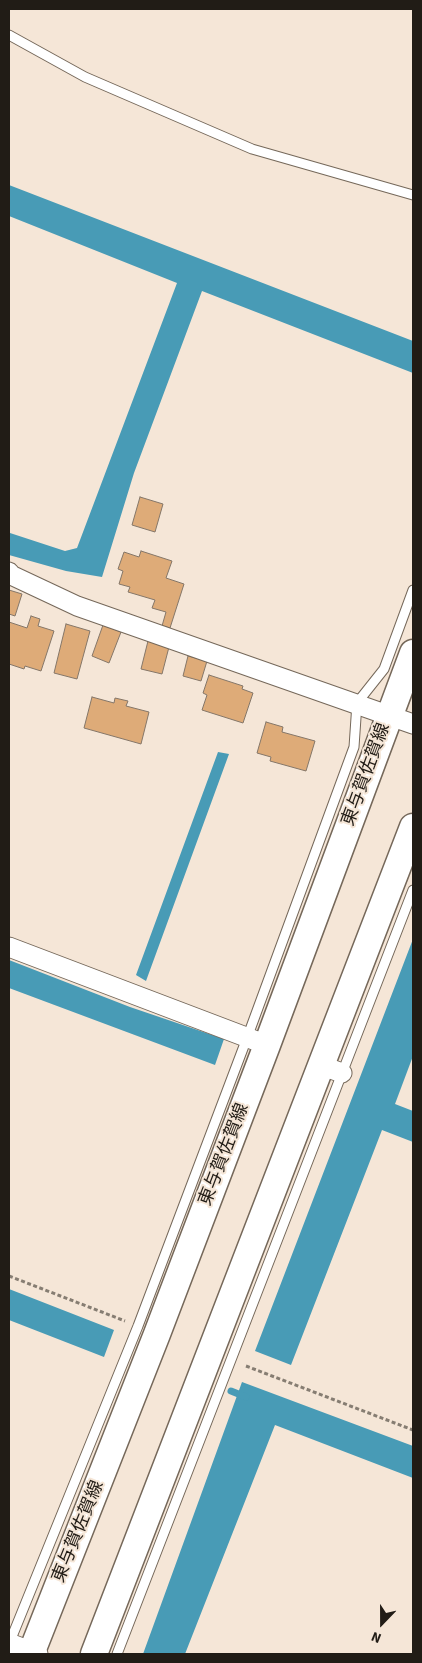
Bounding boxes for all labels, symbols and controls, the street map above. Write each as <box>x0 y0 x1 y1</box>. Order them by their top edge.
street label: 東与賀佐賀線 <box>338 721 396 829</box>
street label: 東与賀佐賀線 <box>196 1101 254 1209</box>
street label: 東与賀佐賀線 <box>49 1478 109 1586</box>
north arrow <box>357 1598 407 1648</box>
text: N <box>368 1626 384 1648</box>

